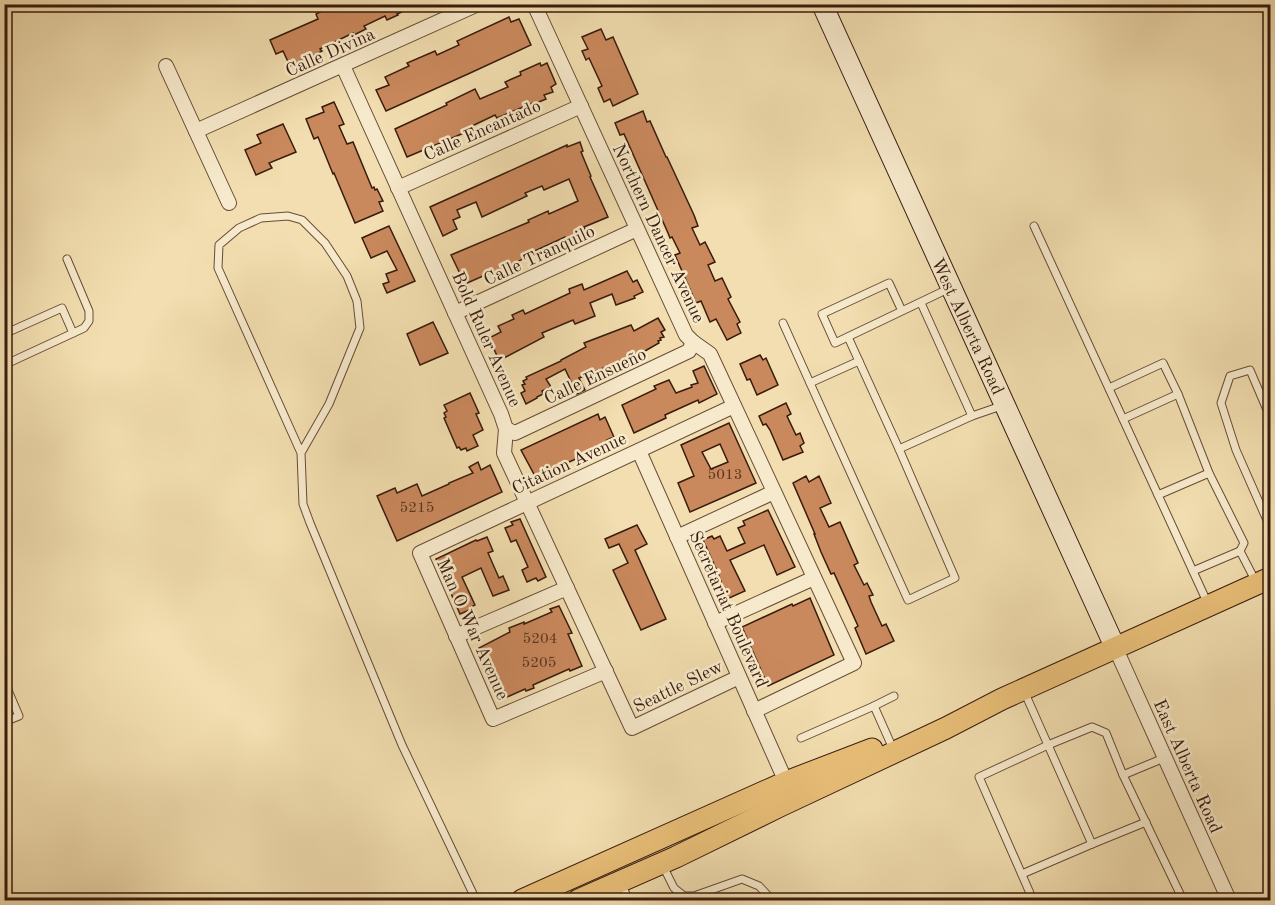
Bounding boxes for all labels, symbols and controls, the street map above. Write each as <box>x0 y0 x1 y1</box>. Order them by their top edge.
street label: Calle Divina <box>283 25 378 81</box>
street label: Calle Encantado <box>421 97 544 165</box>
street label: Northern Dancer Avenue <box>609 141 707 326</box>
street label: Calle Tranquilo <box>481 222 598 289</box>
street label: West Alberta Road <box>928 255 1007 398</box>
street label: Bold Ruler Avenue <box>448 269 524 410</box>
street label: Calle Ensueño <box>542 345 649 408</box>
street label: Citation Avenue <box>509 430 629 498</box>
house number: 5013 <box>708 468 742 483</box>
house number: 5215 <box>400 501 434 516</box>
street label: Secretariat Boulevard <box>685 528 771 690</box>
street label: Man O War Avenue <box>433 556 511 703</box>
house number: 5204 <box>523 632 557 647</box>
house number: 5205 <box>522 656 556 671</box>
street label: Seattle Slew <box>631 657 726 716</box>
street label: East Alberta Road <box>1150 697 1225 836</box>

